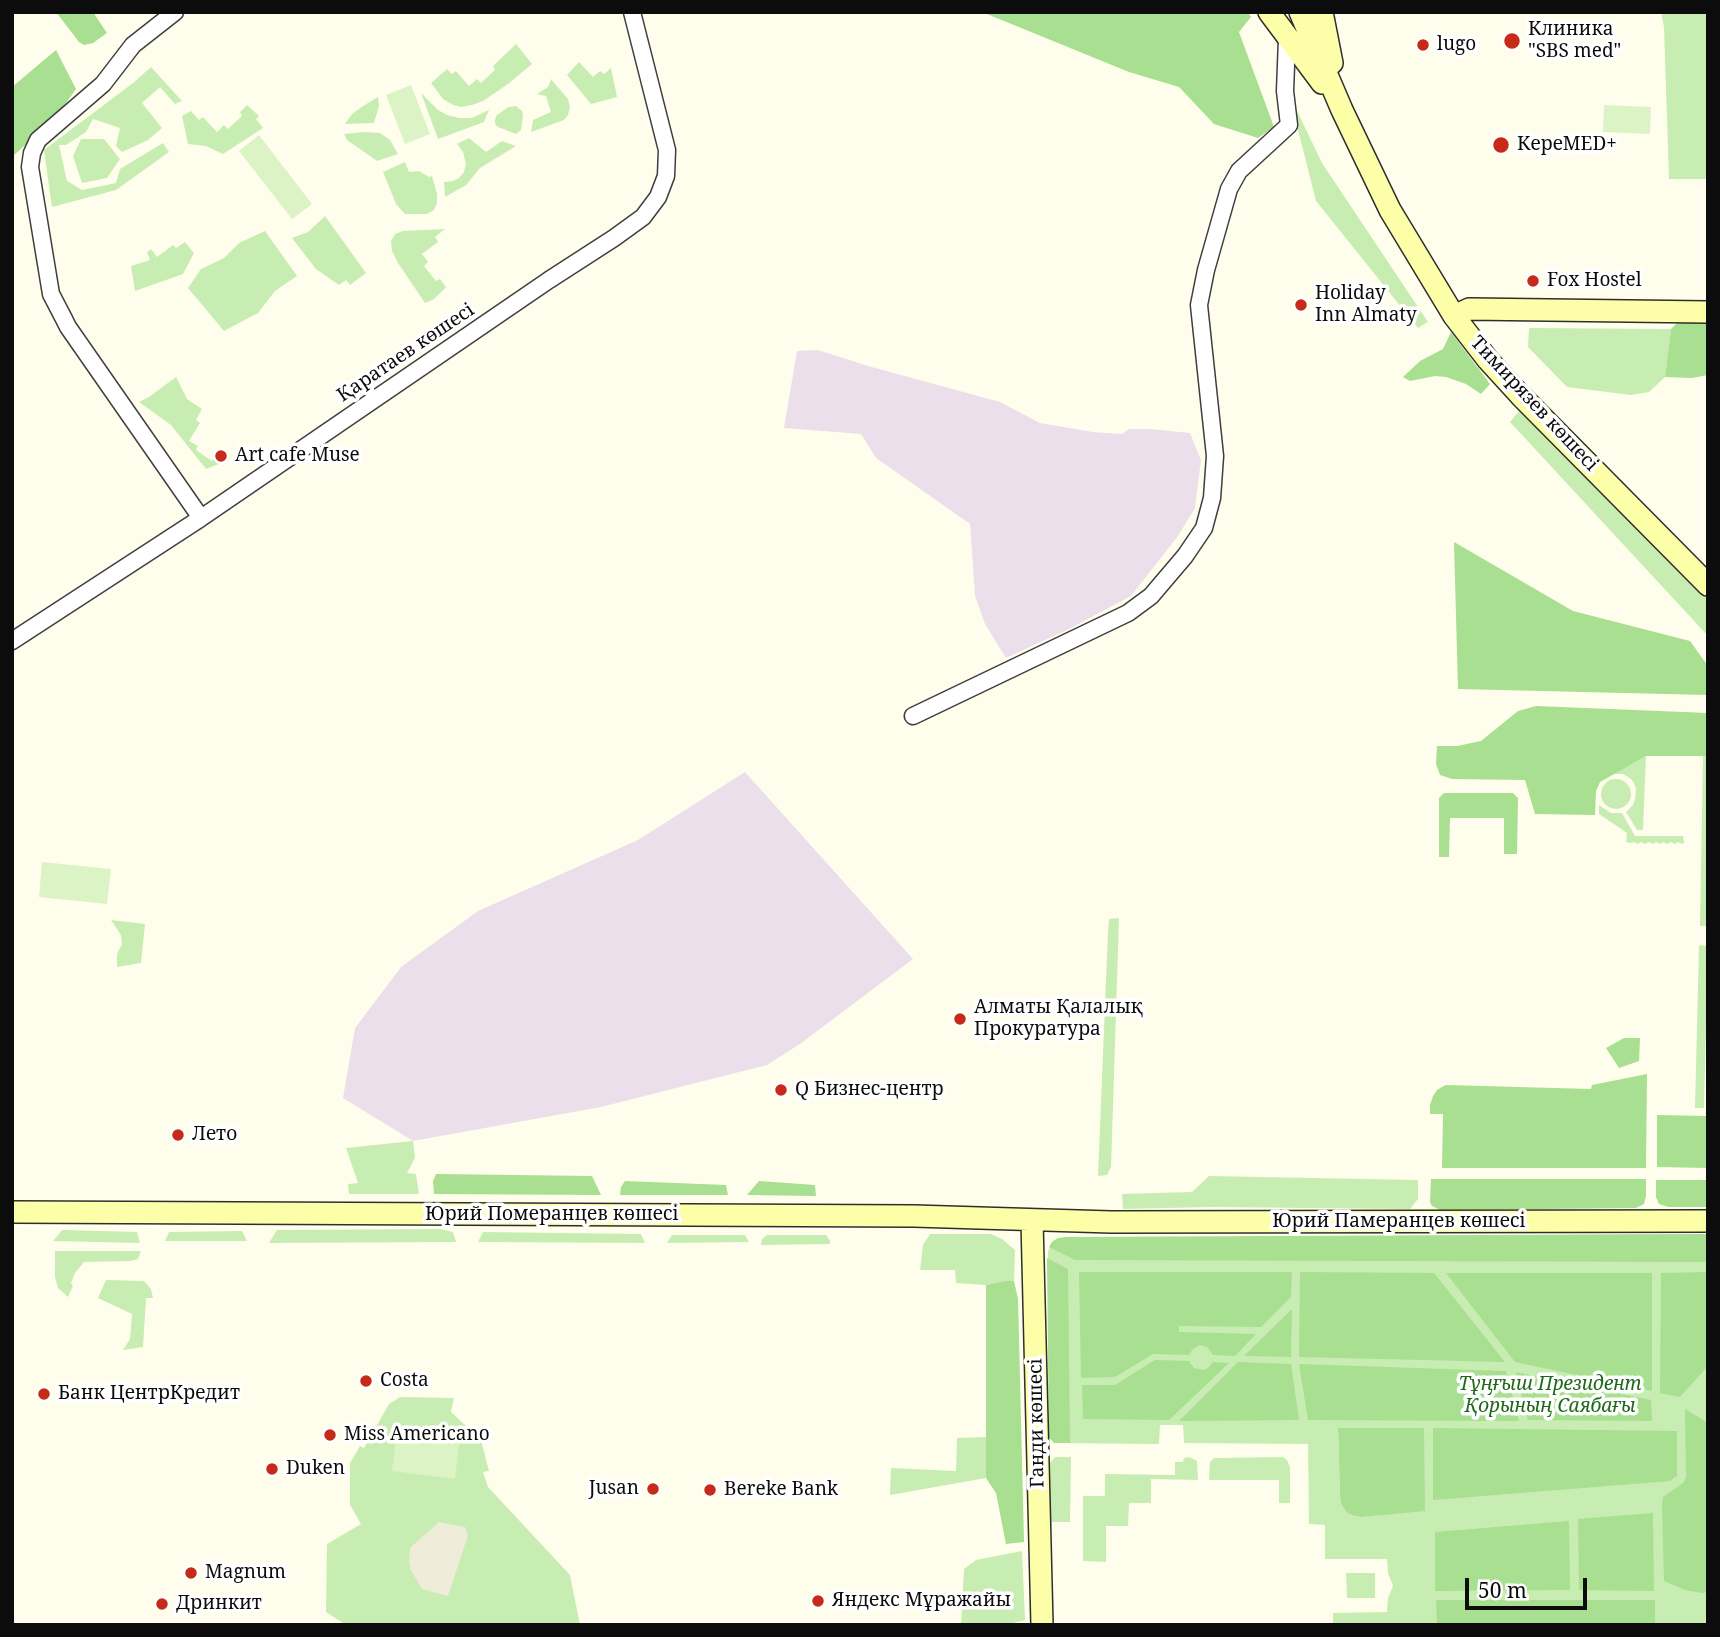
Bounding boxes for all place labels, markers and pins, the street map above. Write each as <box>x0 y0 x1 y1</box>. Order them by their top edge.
place label: Клиника "SBS med" <box>1528 19 1621 63</box>
marker: Клиника "SBS med" <box>1502 31 1522 51</box>
place label: lugo <box>1437 34 1476 56</box>
marker: lugo <box>1415 37 1431 53</box>
place label: КереMED+ <box>1517 134 1617 156</box>
marker: КереMED+ <box>1491 135 1511 155</box>
place label: Fox Hostel <box>1547 270 1642 292</box>
marker: Fox Hostel <box>1525 273 1541 289</box>
place label: Holiday Inn Almaty <box>1315 283 1417 327</box>
marker: Holiday Inn Almaty <box>1293 297 1309 313</box>
place label: Art cafe Muse <box>235 445 360 467</box>
marker: Art cafe Muse <box>213 448 229 464</box>
place label: Алматы Қалалық Прокуратура <box>974 997 1143 1041</box>
marker: Алматы Қалалық Прокуратура <box>952 1011 968 1027</box>
place label: Q Бизнес-центр <box>795 1079 944 1101</box>
marker: Q Бизнес-центр <box>773 1082 789 1098</box>
place label: Лето <box>192 1124 237 1146</box>
marker: Лето <box>170 1127 186 1143</box>
place label: Costa <box>380 1370 429 1392</box>
marker: Costa <box>358 1373 374 1389</box>
place label: Банк ЦентрКредит <box>58 1383 240 1405</box>
marker: Банк ЦентрКредит <box>36 1386 52 1402</box>
place label: Miss Americano <box>344 1424 490 1446</box>
marker: Miss Americano <box>322 1427 338 1443</box>
place label: Duken <box>286 1458 345 1480</box>
marker: Duken <box>264 1461 280 1477</box>
place label: Jusan <box>589 1478 639 1500</box>
place label: Bereke Bank <box>724 1479 838 1501</box>
marker: Jusan <box>645 1481 661 1497</box>
marker: Bereke Bank <box>702 1482 718 1498</box>
place label: Magnum <box>205 1562 286 1584</box>
marker: Magnum <box>183 1565 199 1581</box>
place label: Яндекс Мұражайы <box>832 1590 1011 1612</box>
place label: Дринкит <box>176 1593 262 1615</box>
marker: Яндекс Мұражайы <box>810 1593 826 1609</box>
marker: Дринкит <box>154 1596 170 1612</box>

